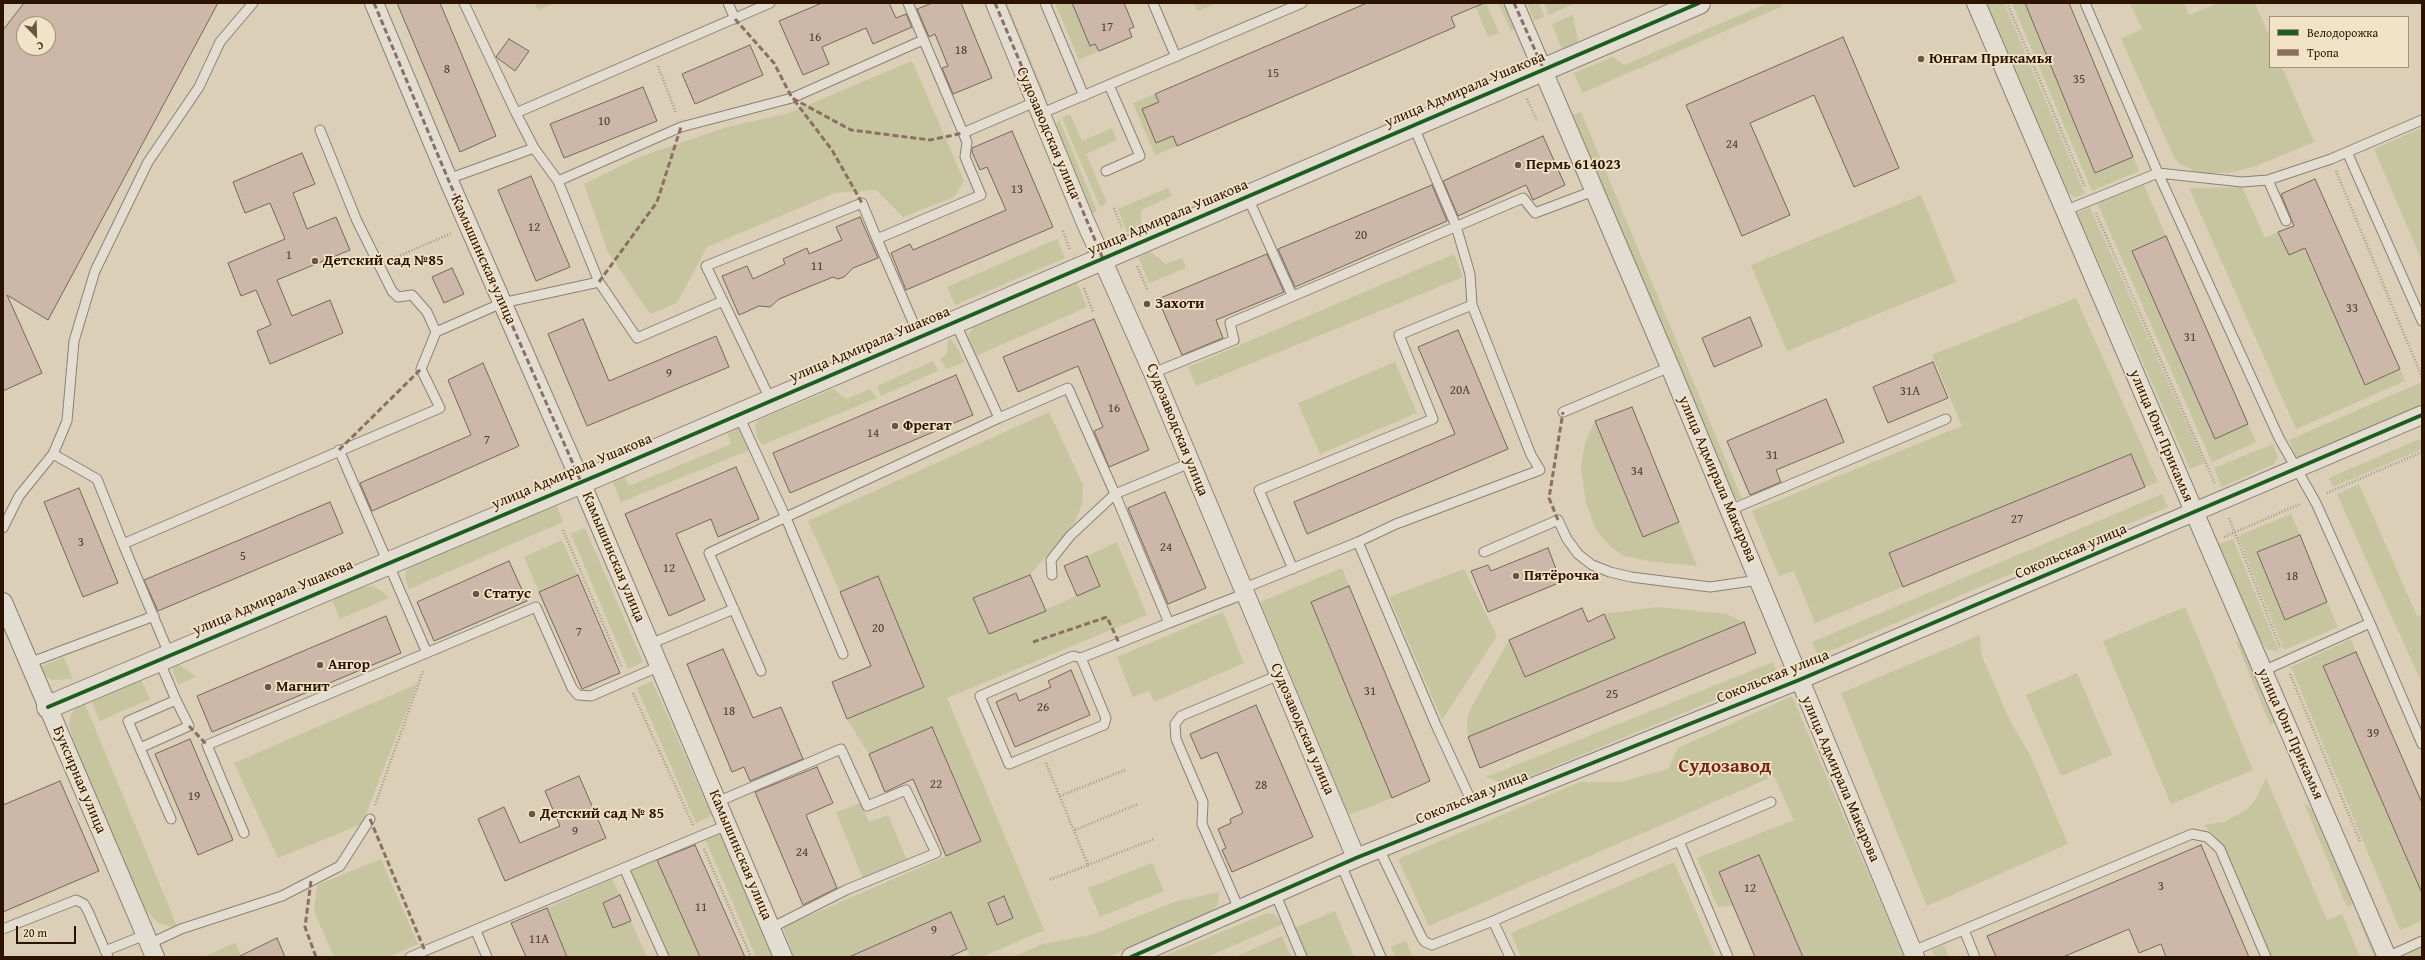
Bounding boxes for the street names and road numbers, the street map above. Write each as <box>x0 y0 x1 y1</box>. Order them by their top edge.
street label: улица Адмирала Ушакова <box>1382 48 1548 132</box>
street label: Судозаводская улица <box>1012 64 1084 202</box>
street label: улица Адмирала Ушакова <box>1085 176 1251 260</box>
street label: Камышинская улица <box>446 193 520 327</box>
street label: улица Адмирала Ушакова <box>787 303 953 387</box>
street label: Судозаводская улица <box>1142 361 1212 499</box>
street label: улица Юнг Прикамья <box>2125 367 2197 505</box>
street label: улица Адмирала Макарова <box>1674 393 1760 565</box>
street label: улица Адмирала Ушакова <box>489 430 655 514</box>
street label: Камышинская улица <box>577 489 649 625</box>
street label: Сокольская улица <box>2012 520 2130 584</box>
street label: улица Адмирала Ушакова <box>190 556 356 640</box>
street label: Сокольская улица <box>1714 646 1832 708</box>
street label: Судозаводская улица <box>1266 660 1338 798</box>
street label: улица Юнг Прикамья <box>2253 665 2327 803</box>
street label: улица Адмирала Макарова <box>1797 693 1883 865</box>
street label: Буксирная улица <box>48 724 110 836</box>
street label: Сокольская улица <box>1413 767 1531 829</box>
street label: Камышинская улица <box>704 787 776 923</box>

